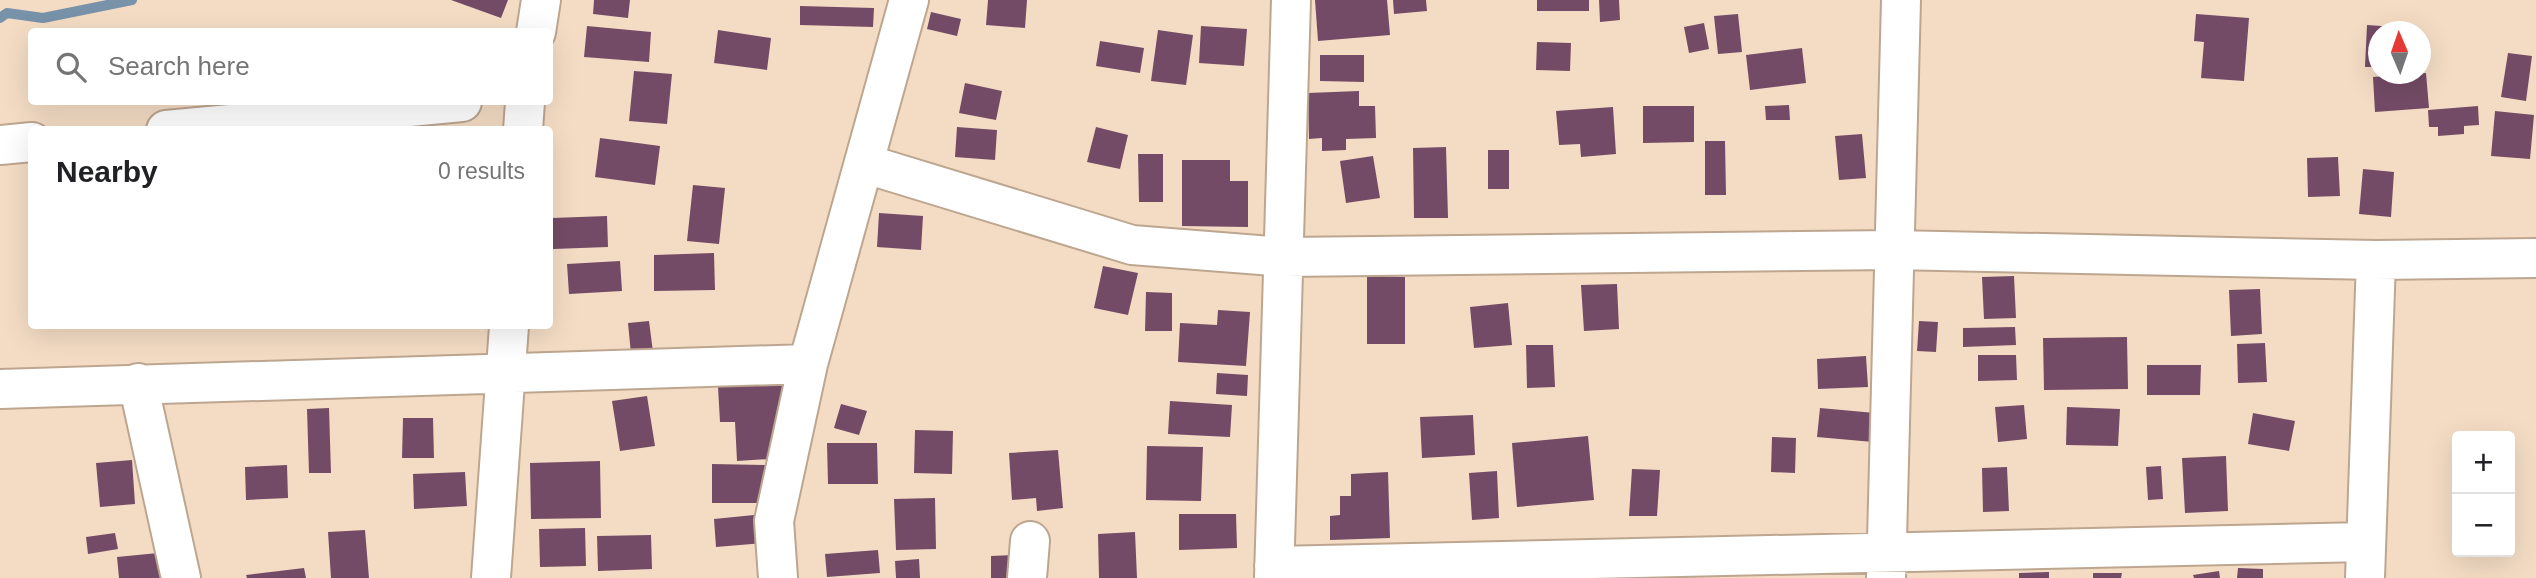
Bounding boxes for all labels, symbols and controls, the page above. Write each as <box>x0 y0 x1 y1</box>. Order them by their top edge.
north arrow <box>2368 21 2431 84</box>
search box <box>28 28 553 105</box>
icon: search <box>52 48 90 86</box>
text: Search here <box>108 51 250 81</box>
text: Nearby <box>56 155 158 188</box>
text: 0 results <box>438 158 525 184</box>
map controls <box>2452 431 2515 557</box>
button: + <box>2452 431 2515 494</box>
button: − <box>2452 494 2515 557</box>

